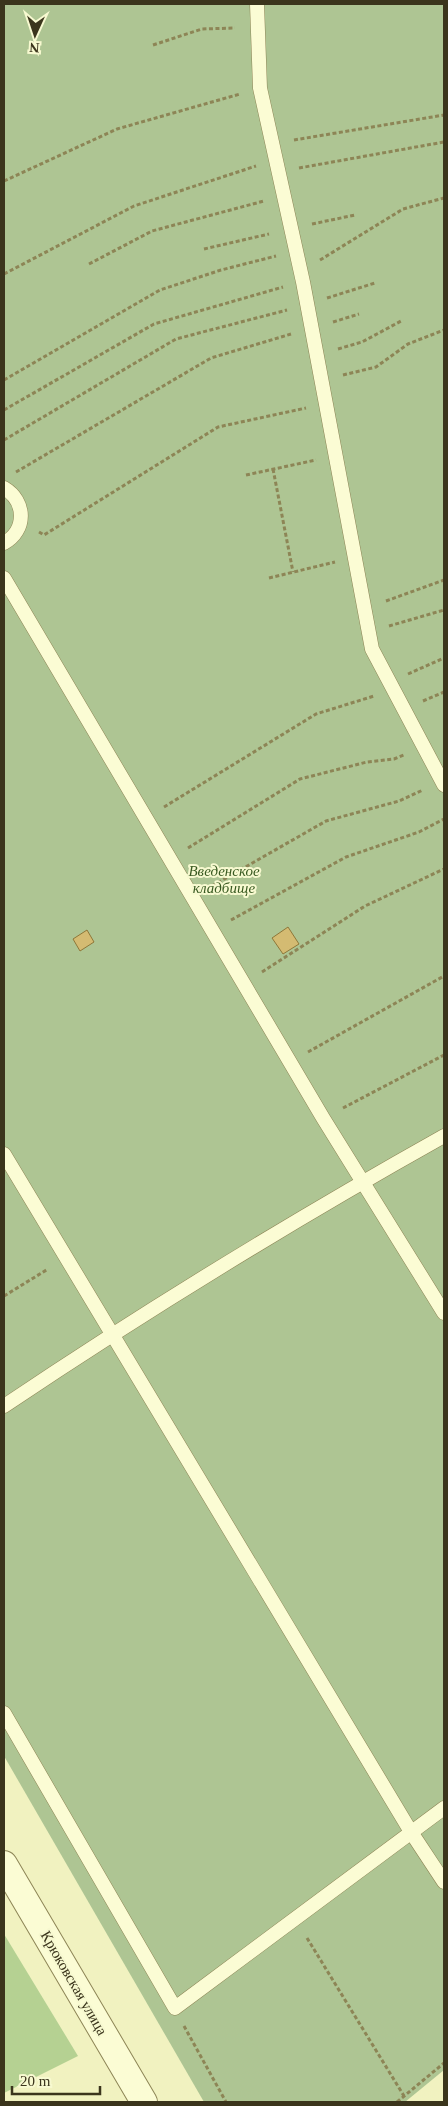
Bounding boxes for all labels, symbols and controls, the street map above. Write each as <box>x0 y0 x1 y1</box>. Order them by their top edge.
north arrow <box>10 10 60 60</box>
text: N <box>29 40 40 55</box>
park label: Введенское кладбище <box>188 863 260 896</box>
street label: Крюковская улица <box>38 1928 111 2038</box>
scale bar <box>12 2064 100 2096</box>
text: 20 m <box>20 2073 51 2089</box>

